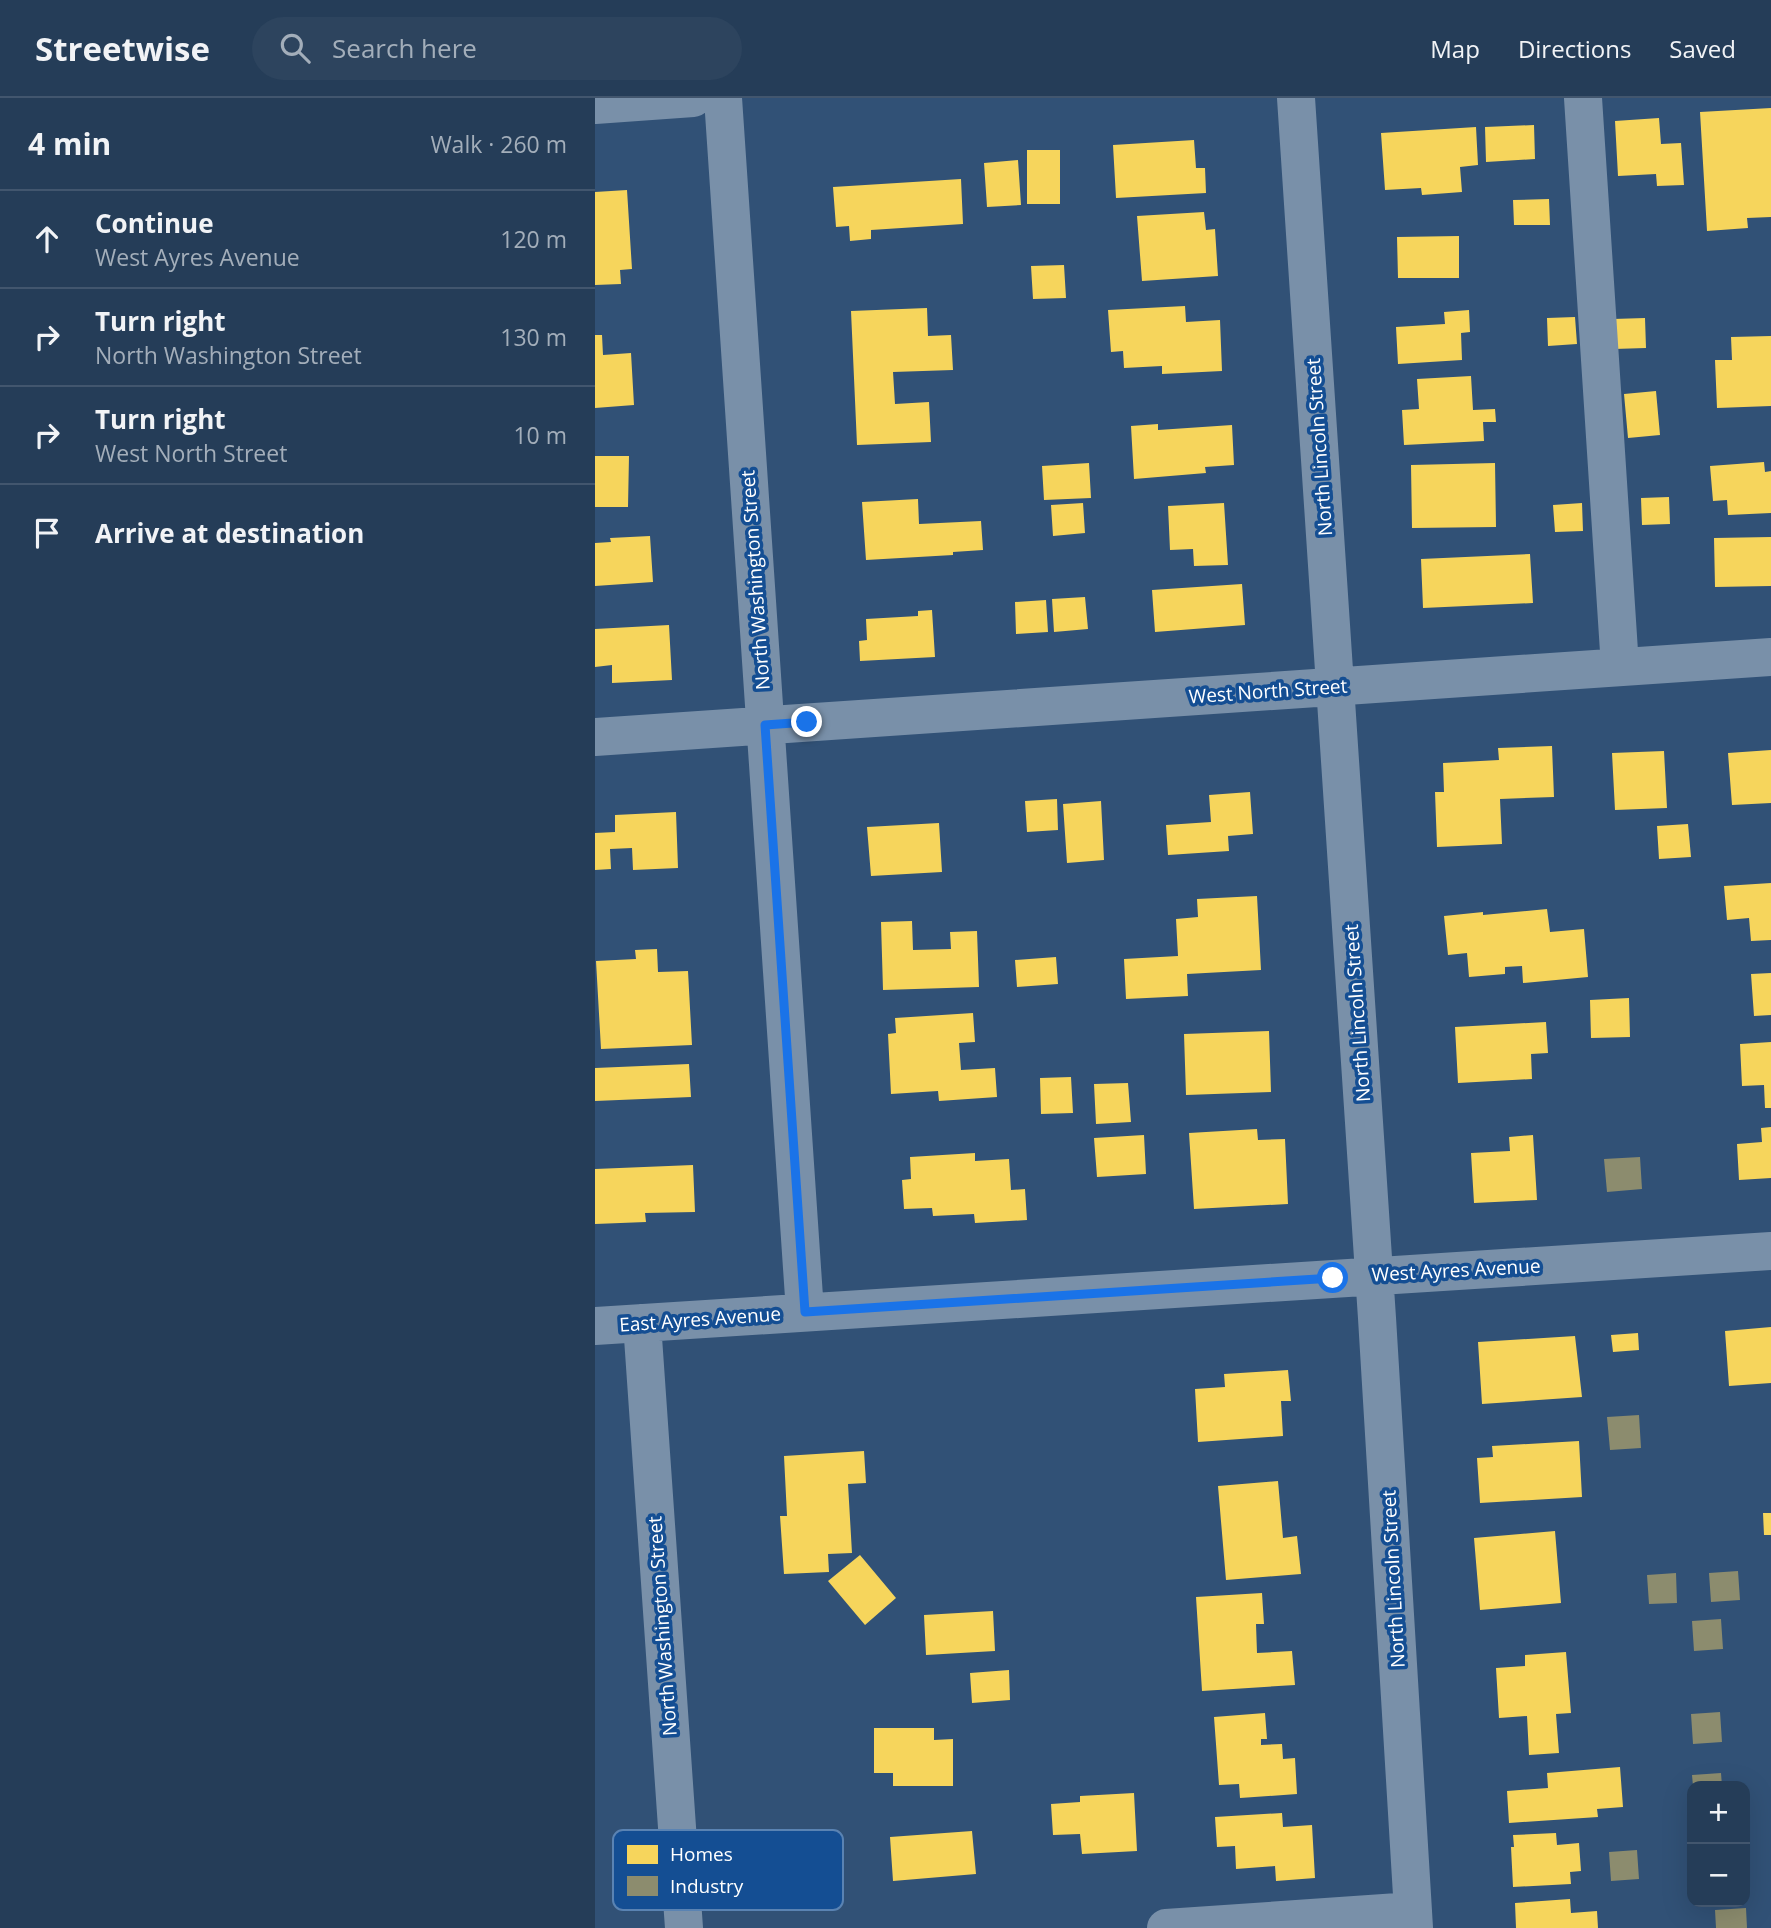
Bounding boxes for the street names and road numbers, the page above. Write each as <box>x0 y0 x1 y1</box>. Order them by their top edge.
street label: North Lincoln Street <box>1300 357 1338 537</box>
street label: North Washington Street <box>734 469 776 691</box>
street label: West North Street <box>1188 672 1348 710</box>
street label: North Lincoln Street <box>1338 923 1376 1103</box>
street label: West Ayres Avenue <box>1371 1253 1541 1287</box>
street label: East Ayres Avenue <box>618 1300 782 1338</box>
street label: North Lincoln Street <box>1375 1489 1411 1669</box>
street label: North Washington Street <box>641 1515 683 1737</box>

